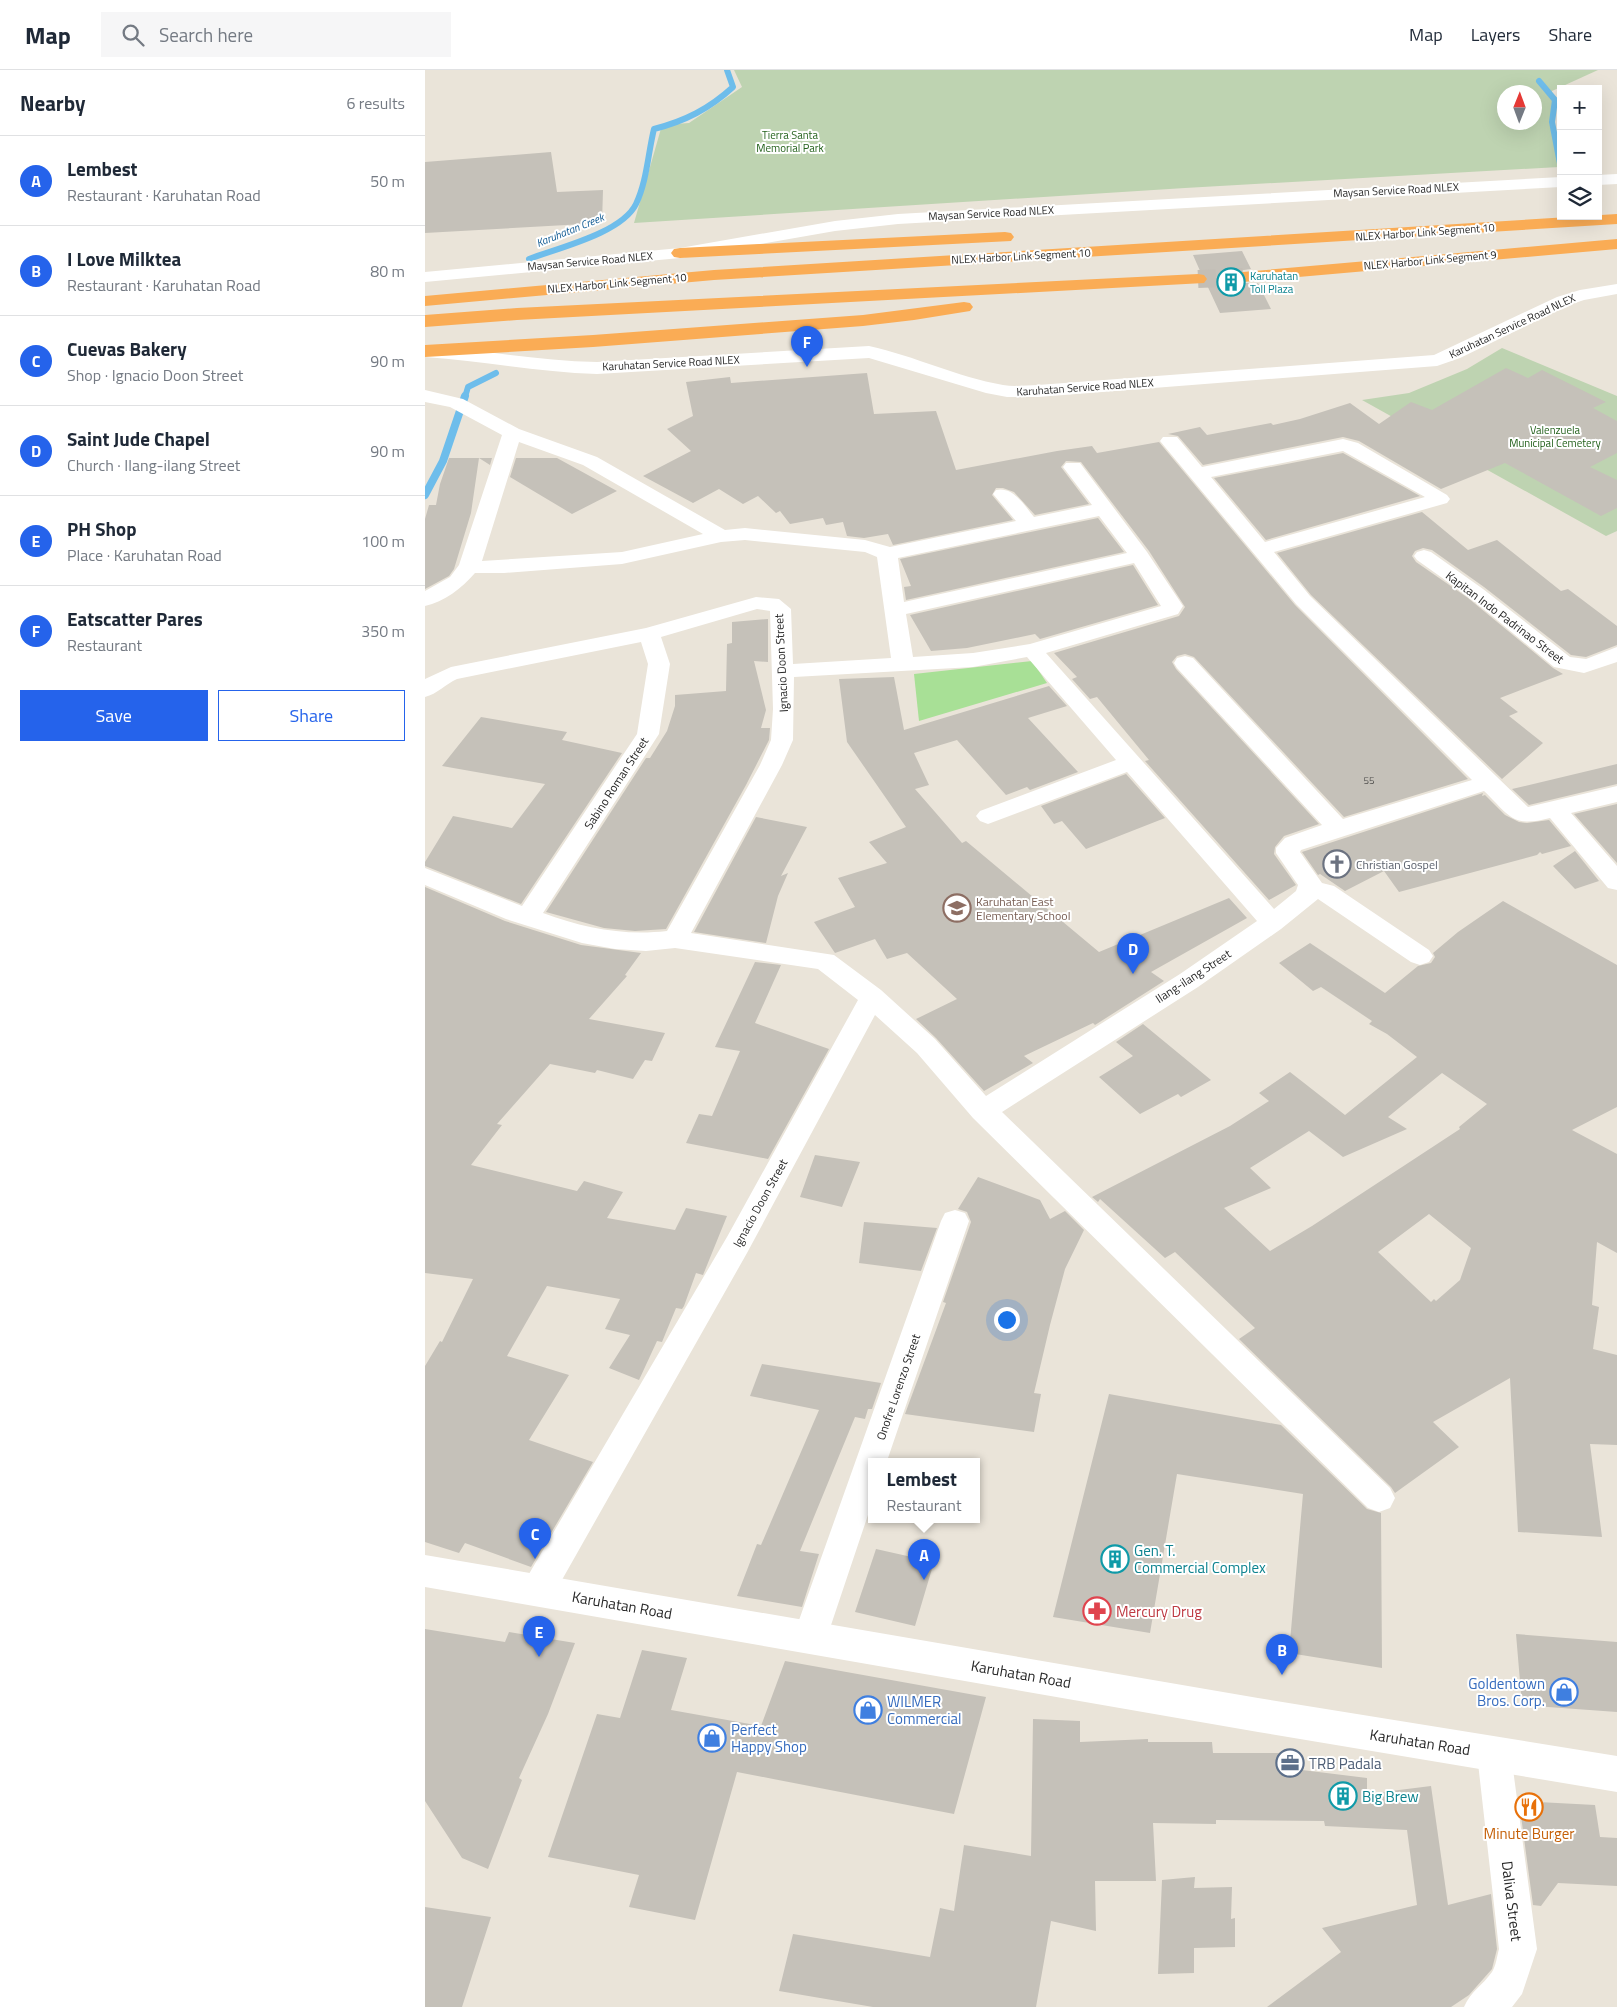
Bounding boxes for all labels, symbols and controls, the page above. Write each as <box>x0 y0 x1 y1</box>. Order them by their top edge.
search box <box>101 12 451 57</box>
text: Map <box>25 17 71 53</box>
text: Search here <box>159 20 253 49</box>
icon: search <box>119 21 147 49</box>
text: Map <box>1409 21 1443 48</box>
text: Layers <box>1471 21 1520 48</box>
text: Share <box>1548 21 1592 48</box>
north arrow <box>1497 85 1542 130</box>
map controls <box>1557 85 1602 220</box>
button: + <box>1557 85 1602 130</box>
text: Nearby <box>20 87 85 119</box>
text: 6 results <box>346 91 405 115</box>
park label: Tierra Santa Memorial Park <box>756 127 824 156</box>
button: − <box>1557 130 1602 175</box>
text: Lembest <box>67 154 138 183</box>
text: A <box>31 169 41 193</box>
text: 50 m <box>370 169 405 193</box>
button: layers <box>1557 175 1602 220</box>
street label: Maysan Service Road NLEX <box>1333 179 1459 201</box>
text: Restaurant · Karuhatan Road <box>67 183 261 207</box>
street label: Maysan Service Road NLEX <box>928 202 1054 224</box>
water label: Karuhatan Creek <box>534 209 607 251</box>
street label: NLEX Harbor Link Segment 10 <box>1355 219 1495 245</box>
text: I Love Milktea <box>67 244 181 273</box>
street label: NLEX Harbor Link Segment 10 <box>951 244 1091 268</box>
street label: NLEX Harbor Link Segment 9 <box>1363 246 1497 274</box>
street label: Maysan Service Road NLEX <box>527 248 653 274</box>
text: B <box>31 259 41 283</box>
text: 80 m <box>370 259 405 283</box>
building icon: Karuhatan Toll Plaza <box>1216 267 1246 297</box>
place label: Karuhatan Toll Plaza <box>1250 268 1298 297</box>
street label: NLEX Harbor Link Segment 10 <box>547 269 687 297</box>
text: Restaurant · Karuhatan Road <box>67 273 261 297</box>
street label: Karuhatan Service Road NLEX <box>1446 290 1578 362</box>
pin: F <box>791 326 823 367</box>
text: Cuevas Bakery <box>67 334 187 363</box>
text: C <box>32 349 40 373</box>
text: 90 m <box>370 349 405 373</box>
street label: Karuhatan Service Road NLEX <box>602 351 740 375</box>
text: Shop · Ignacio Doon Street <box>67 363 243 387</box>
street label: Karuhatan Service Road NLEX <box>1016 374 1154 400</box>
park label: Valenzuela Municipal Cemetery <box>1509 422 1601 451</box>
text: Saint Jude Chapel <box>67 424 210 453</box>
text: D <box>31 439 41 463</box>
text: 90 m <box>370 439 405 463</box>
text: Church · Ilang-ilang Street <box>67 453 240 477</box>
text: PH Shop <box>67 514 137 543</box>
text: E <box>32 529 40 553</box>
text: 100 m <box>361 529 405 553</box>
text: Place · Karuhatan Road <box>67 543 222 567</box>
street label: Kapitan Indo Padrinao Street <box>1442 566 1569 669</box>
text: Eatscatter Pares <box>67 604 203 633</box>
street label: Ignacio Doon Street <box>769 612 793 713</box>
text: F <box>32 619 40 643</box>
text: 350 m <box>361 619 405 643</box>
text: Restaurant <box>67 633 142 657</box>
button: Save <box>20 690 208 741</box>
button: Share <box>218 690 405 741</box>
street label: Sabino Roman Street <box>579 732 653 833</box>
house number: 55 <box>1363 773 1375 788</box>
church icon: Christian Gospel <box>1322 849 1352 879</box>
place label: Christian Gospel <box>1356 855 1438 874</box>
place label: Karuhatan East Elementary School <box>976 892 1070 925</box>
school or university icon: Karuhatan East Elementary School <box>942 893 972 923</box>
pin: D <box>1117 933 1149 974</box>
street label: Ilang-ilang Street <box>1151 944 1235 1008</box>
street label: Ignacio Doon Street <box>728 1155 793 1251</box>
your location <box>994 1307 1020 1333</box>
street label: Onofre Lorenzo Street <box>871 1331 925 1443</box>
popup <box>868 1458 980 1523</box>
text: Lembest <box>886 1464 957 1493</box>
text: Restaurant <box>886 1493 962 1517</box>
pin: C <box>519 1518 551 1559</box>
pin: A <box>908 1539 940 1580</box>
place label: Gen. T. Commercial Complex <box>1134 1539 1266 1579</box>
building icon: Gen. T. Commercial Complex <box>1100 1544 1130 1574</box>
street label: Karuhatan Road <box>570 1585 674 1625</box>
pharmacy icon: Mercury Drug <box>1082 1596 1112 1626</box>
place label: Mercury Drug <box>1116 1600 1202 1623</box>
pin: E <box>523 1616 555 1657</box>
pin: B <box>1266 1634 1298 1675</box>
street label: Karuhatan Road <box>969 1654 1073 1694</box>
place label: Goldentown Bros. Corp. <box>1468 1672 1545 1712</box>
shop icon: Goldentown Bros. Corp. <box>1549 1677 1579 1707</box>
place label: WILMER Commercial <box>887 1690 961 1730</box>
shop icon: WILMER Commercial <box>853 1695 883 1725</box>
place label: Perfect Happy Shop <box>731 1718 807 1758</box>
shop icon: Perfect Happy Shop <box>697 1723 727 1753</box>
street label: Karuhatan Road <box>1368 1723 1472 1761</box>
office icon: TRB Padala <box>1275 1748 1305 1778</box>
place label: TRB Padala <box>1309 1752 1382 1775</box>
building icon: Big Brew <box>1328 1781 1358 1811</box>
place label: Big Brew <box>1362 1785 1419 1808</box>
restaurant icon: Minute Burger <box>1514 1792 1544 1822</box>
place label: Minute Burger <box>1484 1822 1574 1845</box>
street label: Daliva Street <box>1496 1860 1528 1943</box>

